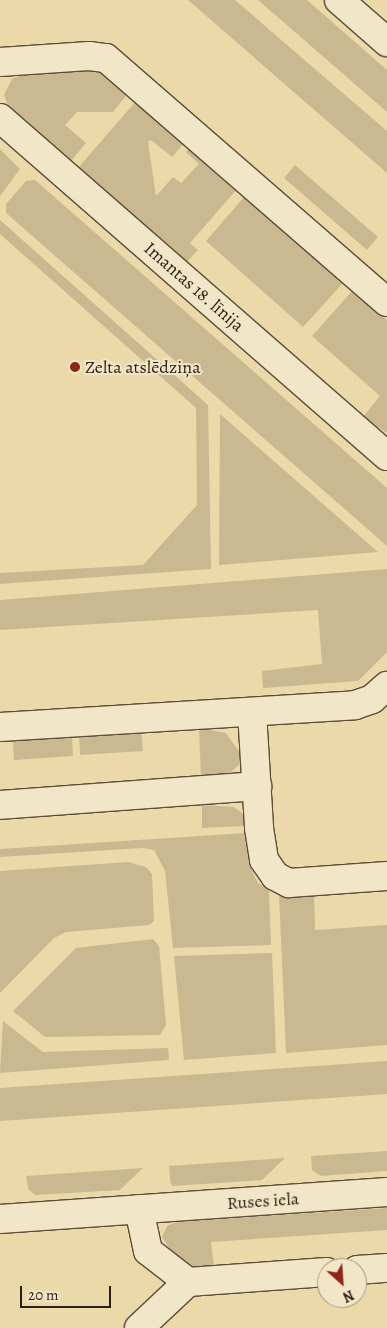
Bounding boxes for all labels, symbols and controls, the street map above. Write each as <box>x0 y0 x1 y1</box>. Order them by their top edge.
street label: Imantas 18. līnija <box>139 238 249 336</box>
place label: Zelta atslēdziņa <box>85 356 201 378</box>
marker: Zelta atslēdziņa <box>69 361 81 373</box>
street label: Ruses iela <box>226 1188 300 1214</box>
north arrow <box>317 1258 367 1308</box>
scale bar <box>22 1276 114 1308</box>
text: 20 m <box>28 1285 59 1305</box>
text: N <box>340 1285 357 1307</box>

